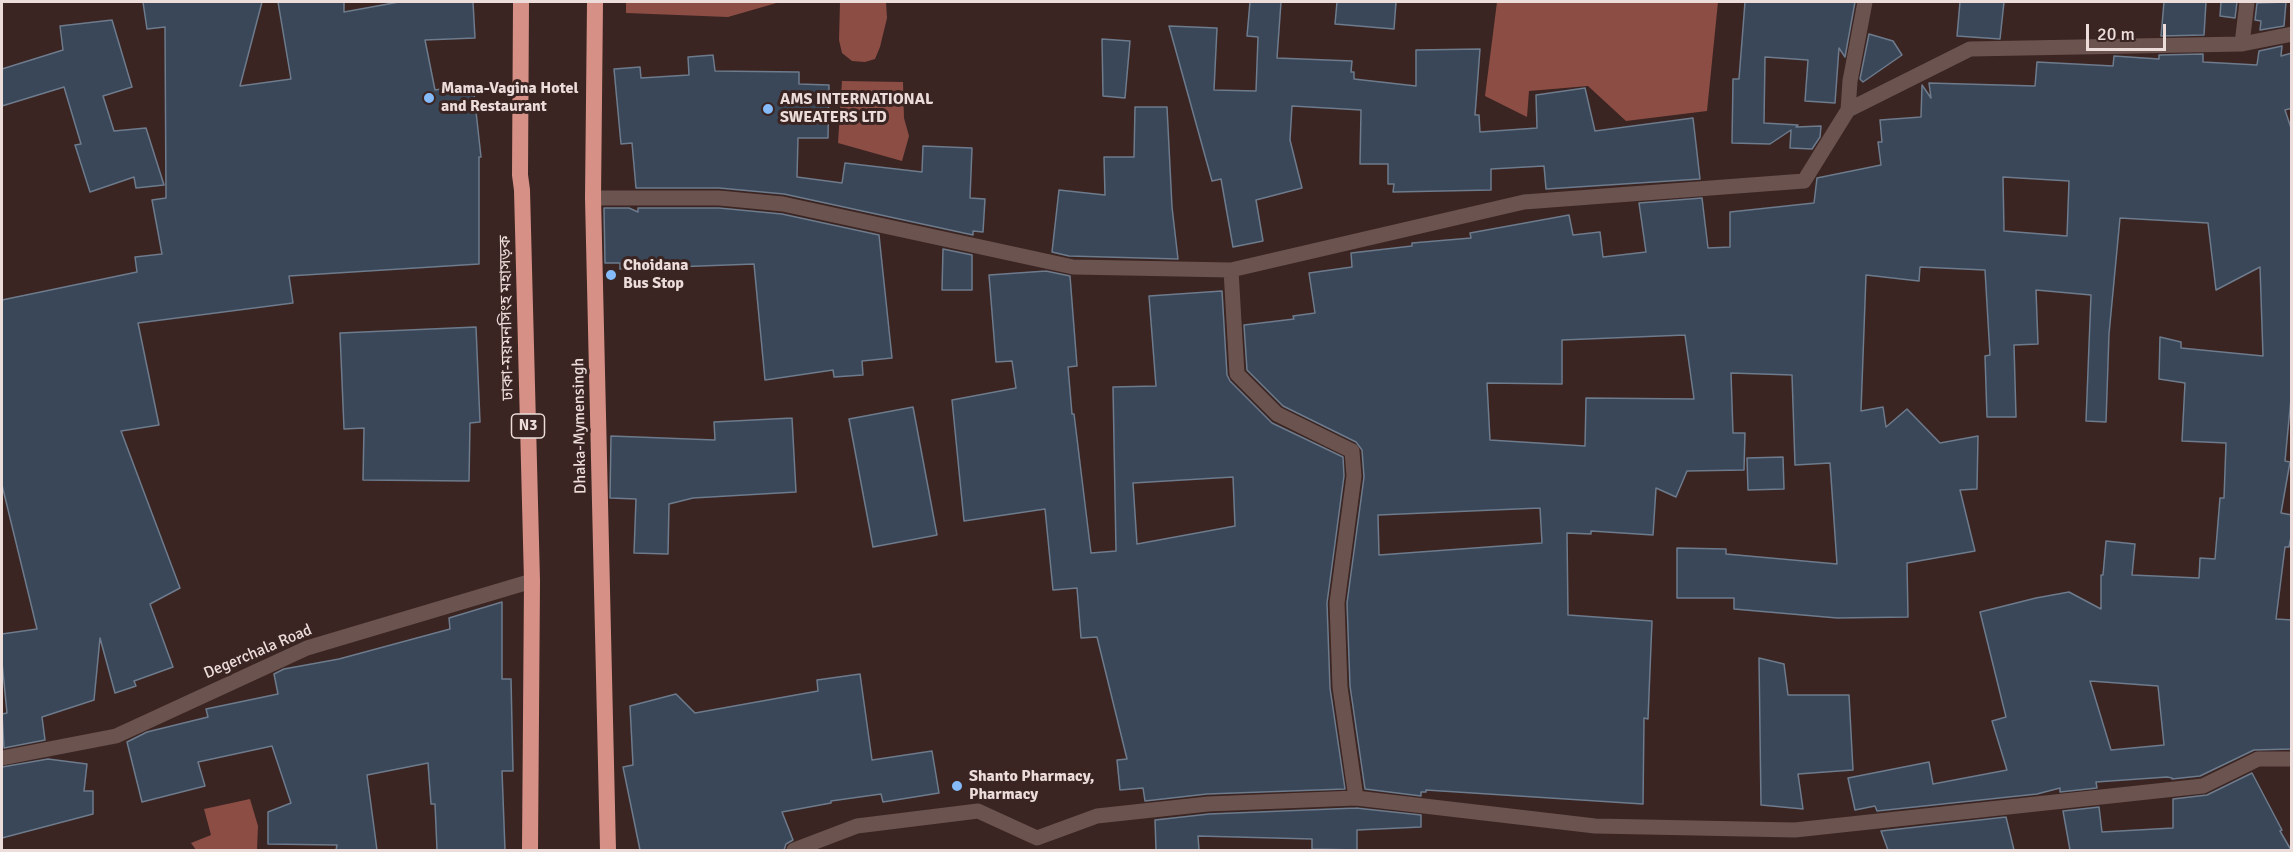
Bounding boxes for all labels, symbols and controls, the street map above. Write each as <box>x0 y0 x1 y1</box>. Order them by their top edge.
scale bar <box>2089 12 2168 50</box>
text: 20 m <box>2097 23 2135 45</box>
place label: Mama-Vagina Hotel and Restaurant <box>441 79 578 117</box>
place label: AMS INTERNATIONAL SWEATERS LTD <box>780 90 933 128</box>
marker: Mama-Vagina Hotel and Restaurant <box>422 91 436 105</box>
marker: AMS INTERNATIONAL SWEATERS LTD <box>761 102 775 116</box>
street label: ঢাকা-ময়মনসিংহ মহাসড়ক <box>496 235 518 401</box>
place label: Choidana Bus Stop <box>623 256 688 294</box>
marker: Choidana Bus Stop <box>604 268 618 282</box>
street label: Dhaka-Mymensingh <box>569 358 591 494</box>
road number: N3 <box>512 414 544 438</box>
street label: Degerchala Road <box>201 621 315 683</box>
place label: Shanto Pharmacy, Pharmacy <box>969 767 1094 805</box>
marker: Shanto Pharmacy, Pharmacy <box>950 779 964 793</box>

